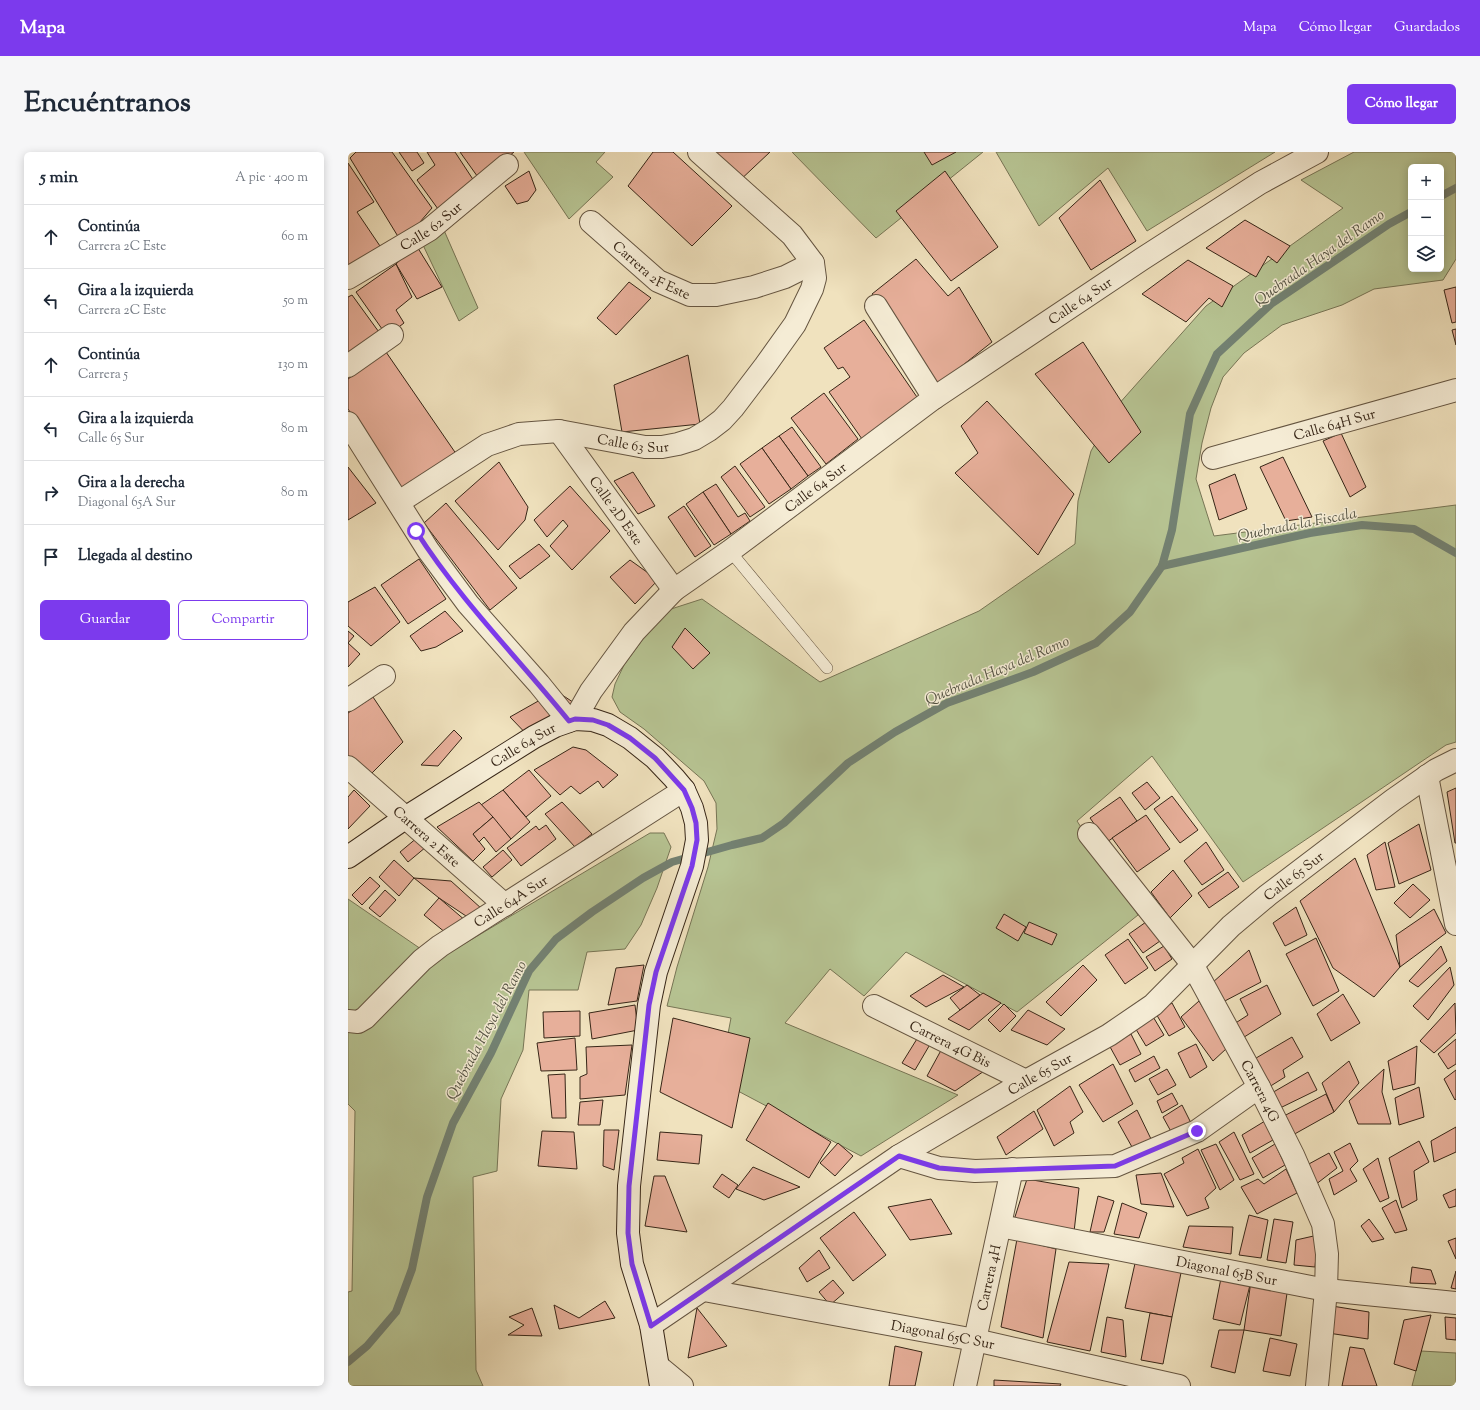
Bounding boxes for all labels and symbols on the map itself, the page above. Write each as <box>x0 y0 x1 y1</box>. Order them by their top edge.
street label: Calle 62 Sur <box>397 198 468 257</box>
water label: Quebrada Haya del Ramo <box>1250 205 1390 311</box>
street label: Carrera 2F Este <box>607 237 693 306</box>
street label: Calle 64 Sur <box>1045 273 1118 331</box>
street label: Calle 64H Sur <box>1292 405 1379 447</box>
street label: Calle 63 Sur <box>595 430 672 459</box>
street label: Calle 64 Sur <box>781 458 852 519</box>
street label: Calle 2D Este <box>583 473 647 550</box>
water label: Quebrada la Fiscala <box>1236 504 1359 547</box>
route start <box>407 522 425 540</box>
water label: Quebrada Haya del Ramo <box>922 631 1073 711</box>
street label: Calle 64 Sur <box>487 719 561 774</box>
street label: Carrera 2 Este <box>387 803 464 873</box>
street label: Calle 65 Sur <box>1260 847 1330 907</box>
street label: Calle 64A Sur <box>471 871 553 934</box>
water label: Quebrada Haya del Ramo <box>442 957 533 1104</box>
street label: Carrera 4G Bis <box>905 1017 994 1074</box>
street label: Calle 65 Sur <box>1005 1049 1077 1102</box>
street label: Carrera 4G <box>1234 1057 1283 1127</box>
route end <box>1188 1122 1206 1140</box>
street label: Carrera 4H <box>974 1243 1007 1313</box>
street label: Diagonal 65B Sur <box>1174 1253 1279 1292</box>
street label: Diagonal 65C Sur <box>889 1317 997 1356</box>

